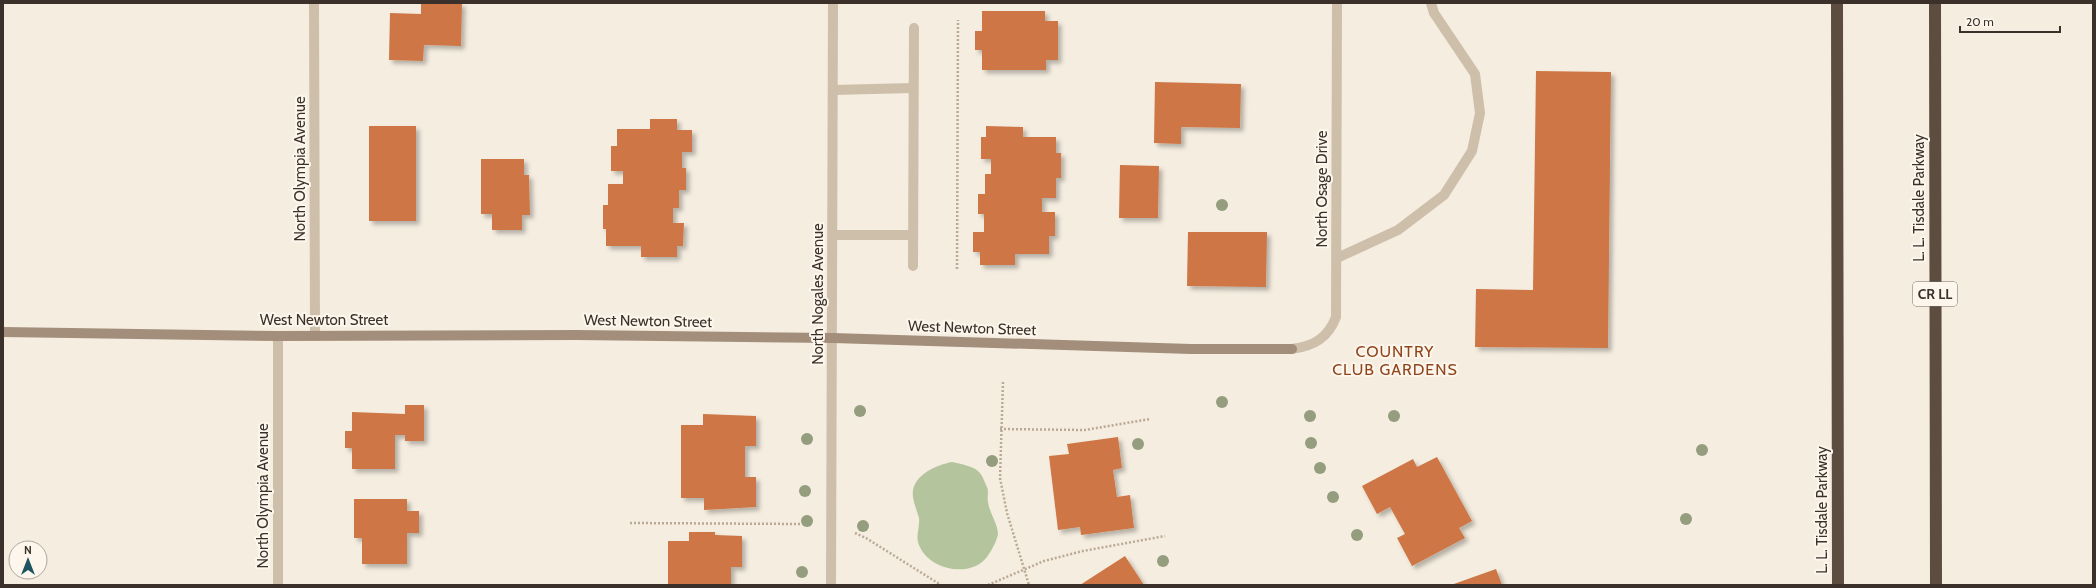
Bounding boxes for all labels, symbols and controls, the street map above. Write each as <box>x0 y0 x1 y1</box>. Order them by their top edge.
scale bar <box>1960 8 2060 34</box>
text: 20 m <box>1966 14 1994 29</box>
street label: North Olympia Avenue <box>291 96 309 242</box>
street label: North Osage Drive <box>1313 130 1331 247</box>
street label: L. L. Tisdale Parkway <box>1910 134 1928 262</box>
street label: North Nogales Avenue <box>809 223 827 365</box>
road number: CR LL <box>1913 282 1957 306</box>
street label: West Newton Street <box>260 311 388 329</box>
street label: West Newton Street <box>584 311 712 331</box>
street label: West Newton Street <box>908 317 1036 339</box>
district label: COUNTRY CLUB GARDENS <box>1332 342 1458 379</box>
street label: North Olympia Avenue <box>254 423 272 569</box>
street label: L. L. Tisdale Parkway <box>1813 446 1831 574</box>
north arrow <box>8 540 48 580</box>
text: N <box>24 543 32 557</box>

